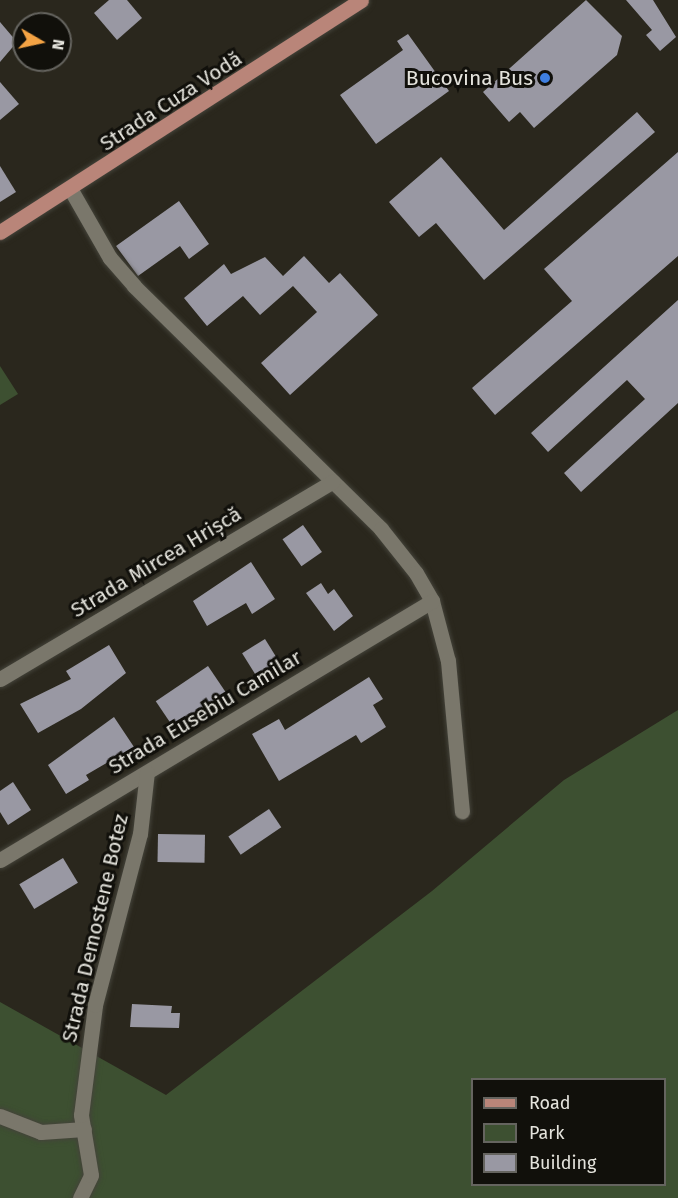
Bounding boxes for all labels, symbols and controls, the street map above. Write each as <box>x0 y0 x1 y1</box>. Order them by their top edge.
north arrow <box>12 12 72 72</box>
text: N <box>48 38 69 51</box>
street label: Strada Cuza Vodă <box>95 46 247 156</box>
place label: Bucovina Bus <box>406 65 533 91</box>
marker: Bucovina Bus <box>538 71 552 85</box>
street label: Strada Mircea Hrișcă <box>66 501 246 623</box>
street label: Strada Eusebiu Camilar <box>104 644 306 780</box>
street label: Strada Demostene Botez <box>56 812 134 1044</box>
legend <box>471 1078 666 1186</box>
text: Road <box>529 1092 571 1114</box>
text: Park <box>529 1122 564 1144</box>
text: Building <box>529 1152 596 1174</box>

